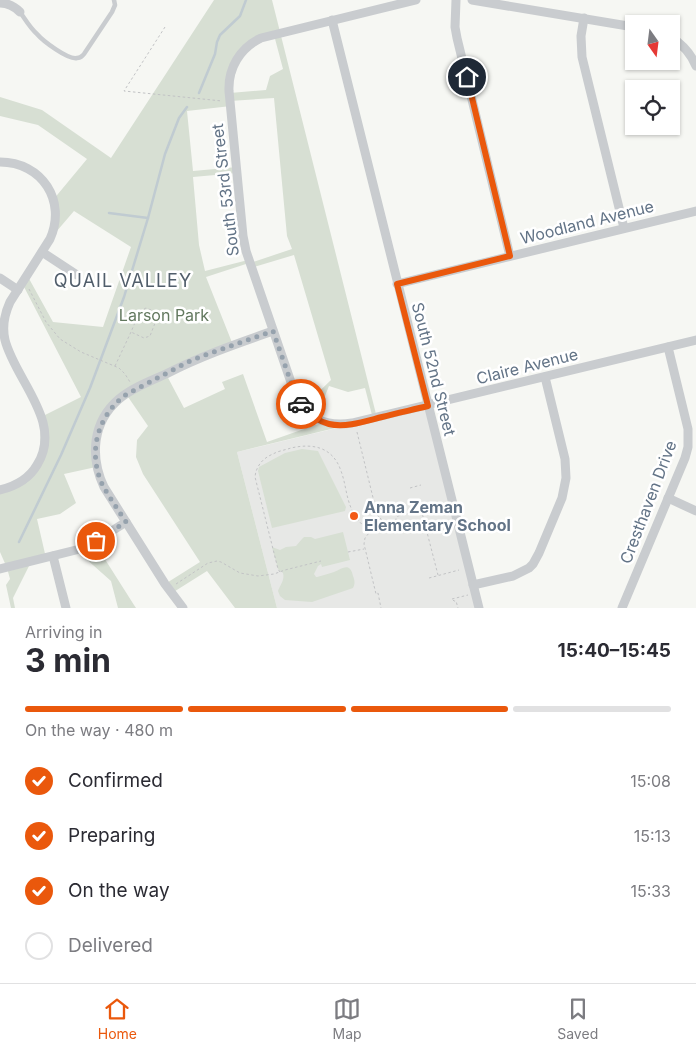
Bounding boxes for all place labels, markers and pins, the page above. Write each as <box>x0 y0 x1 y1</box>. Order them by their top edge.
pin <box>446 56 488 98</box>
place label: Anna Zeman Elementary School <box>364 497 511 535</box>
marker: Anna Zeman Elementary School <box>348 510 360 522</box>
pin <box>75 520 117 562</box>

